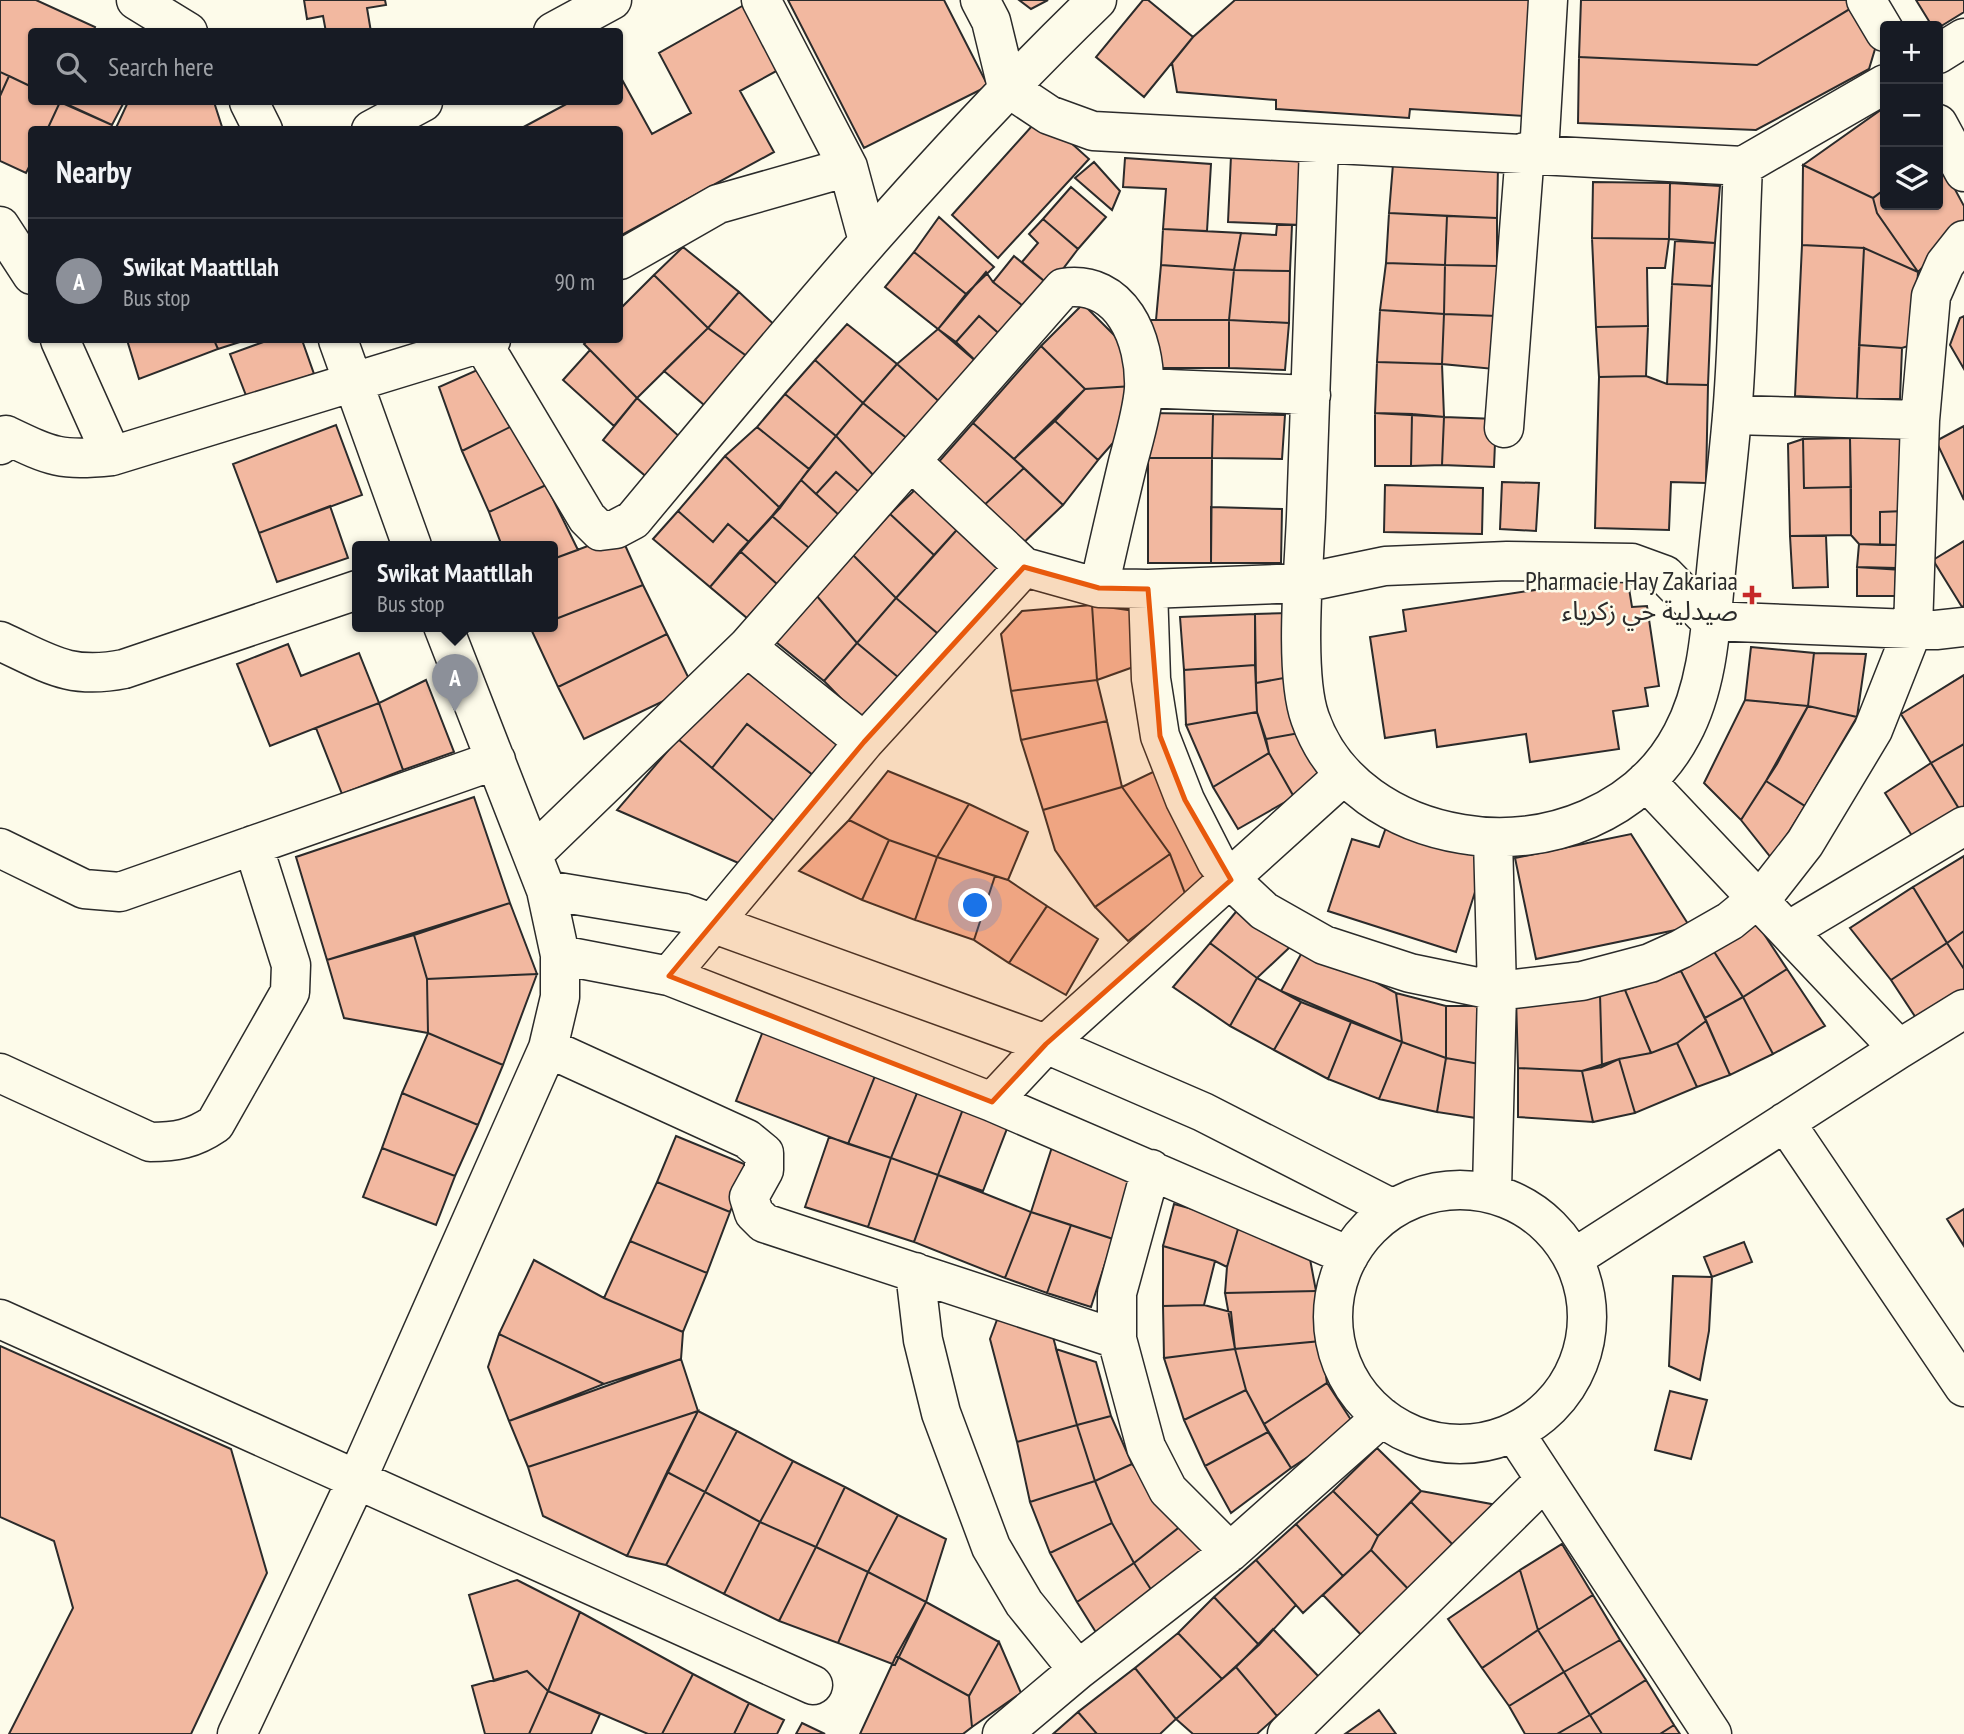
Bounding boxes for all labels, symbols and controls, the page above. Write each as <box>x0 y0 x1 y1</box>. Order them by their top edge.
map controls <box>1880 21 1943 210</box>
button: + <box>1880 21 1943 84</box>
search box <box>28 28 623 105</box>
icon: search <box>52 48 90 86</box>
text: Search here <box>108 50 214 83</box>
button: − <box>1880 84 1943 147</box>
button: layers <box>1880 147 1943 210</box>
text: Nearby <box>56 152 131 191</box>
text: Swikat Maattllah <box>123 250 279 283</box>
text: A <box>73 267 85 296</box>
text: 90 m <box>554 267 595 296</box>
text: Bus stop <box>123 283 190 312</box>
popup <box>352 541 558 632</box>
text: Swikat Maattllah <box>377 556 533 589</box>
place label: Pharmacie Hay Zakariaa صيدلية حي زكرياء <box>1525 564 1738 631</box>
marker: Pharmacie Hay Zakariaa صيدلية حي زكرياء <box>1744 587 1760 603</box>
text: Bus stop <box>377 589 444 618</box>
pin: A <box>432 654 478 712</box>
your location <box>958 888 992 922</box>

